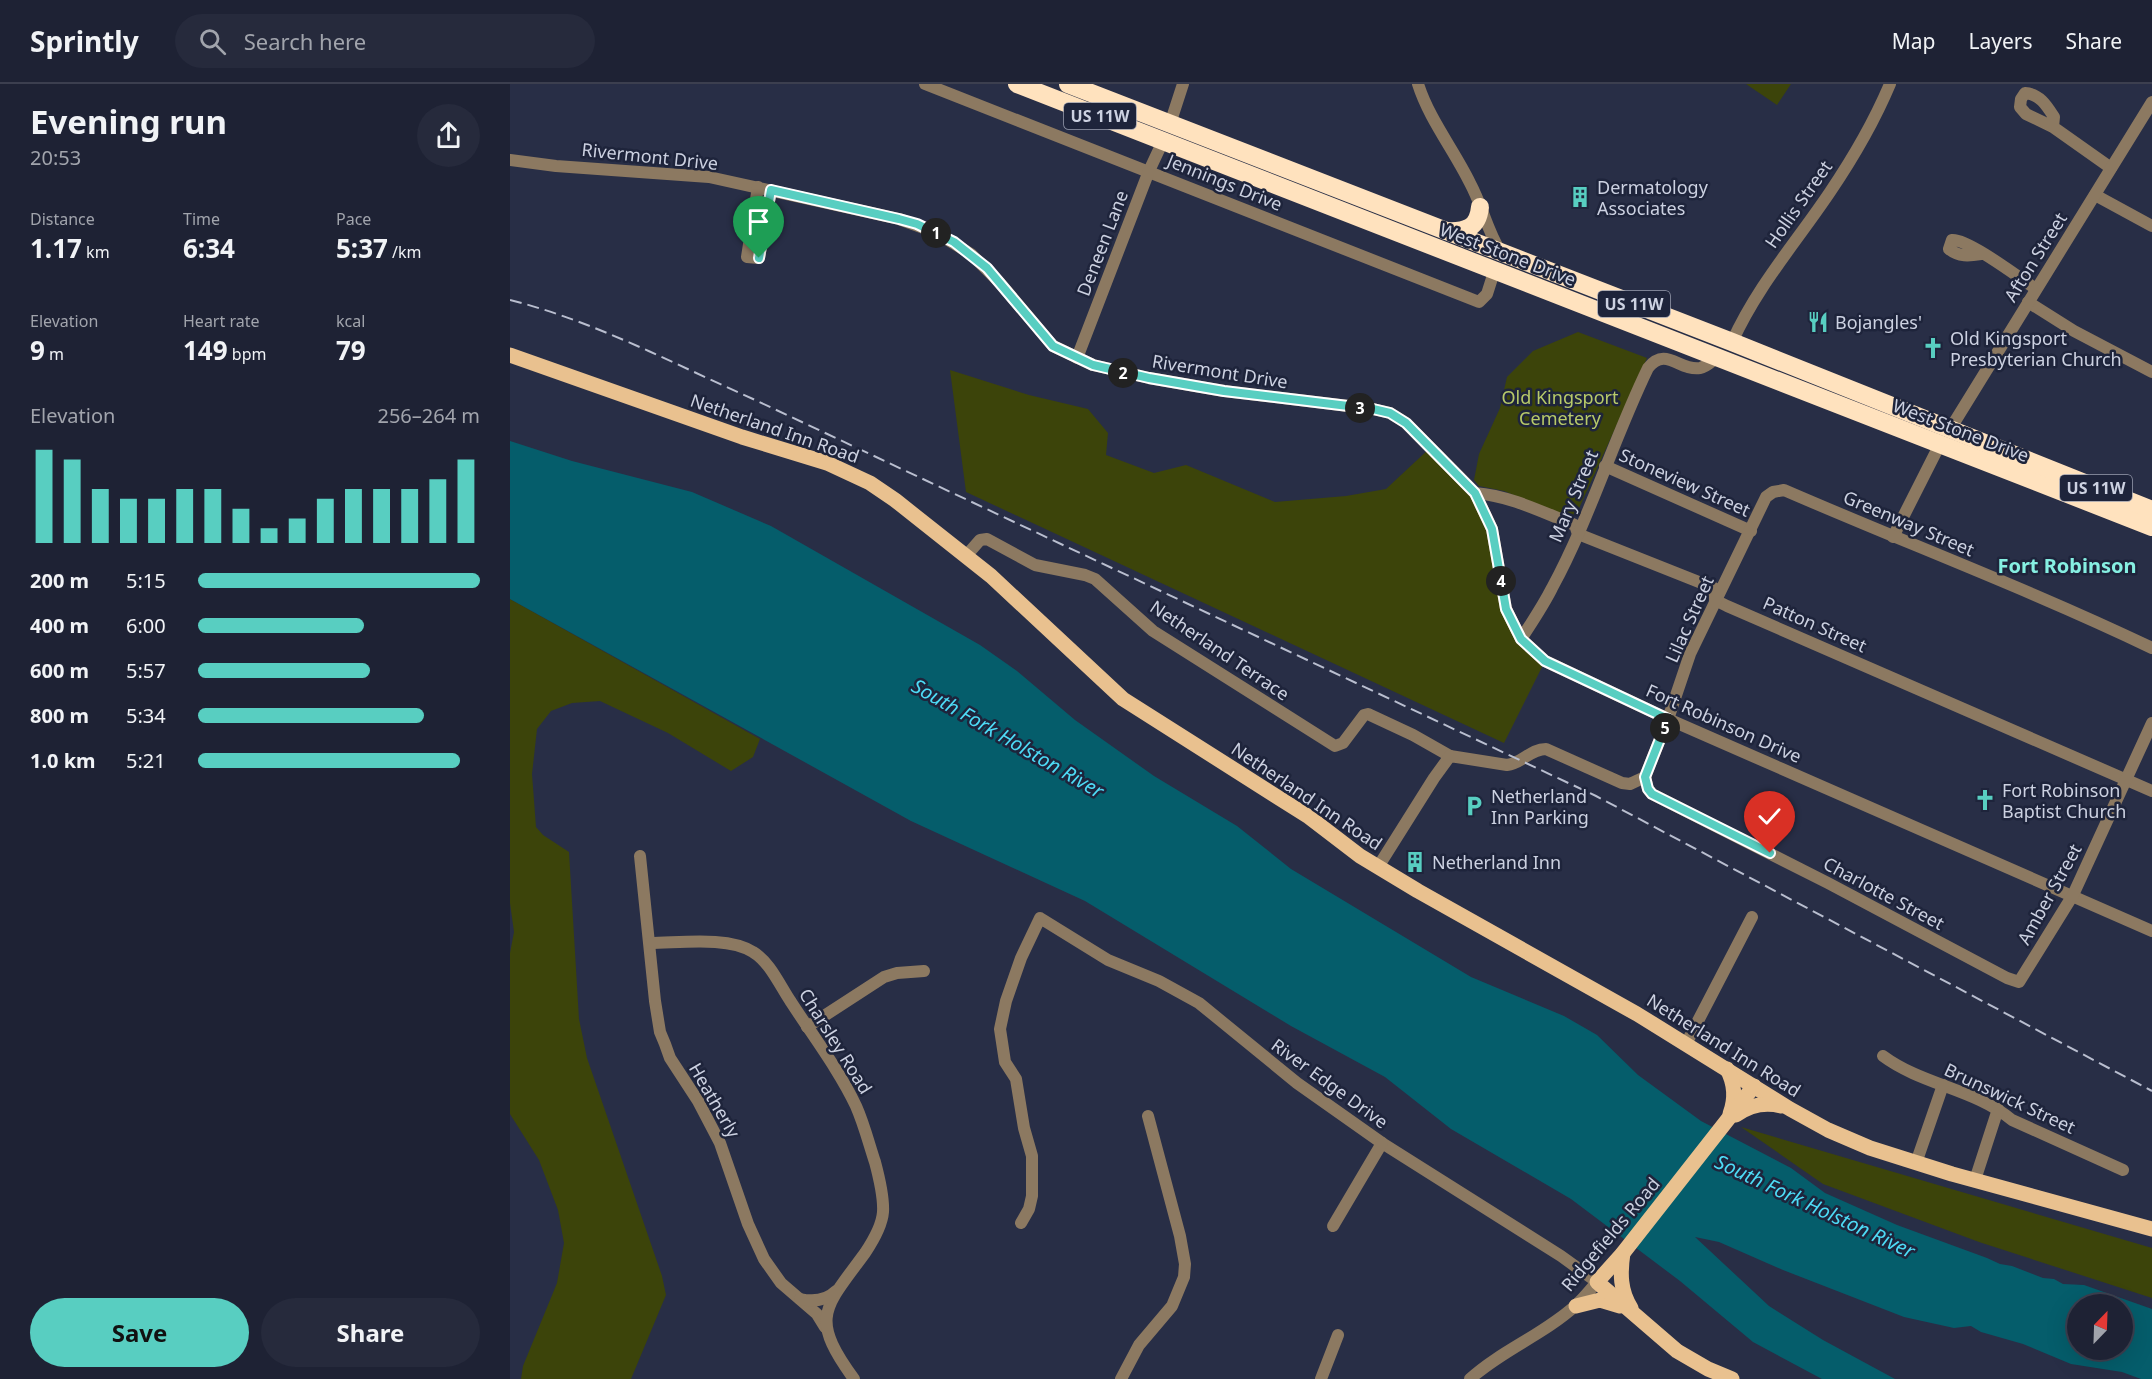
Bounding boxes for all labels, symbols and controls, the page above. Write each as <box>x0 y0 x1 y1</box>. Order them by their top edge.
search box <box>175 14 595 68</box>
text: Sprintly <box>30 22 139 60</box>
icon: search <box>196 25 229 58</box>
text: Search here <box>244 26 366 56</box>
text: Map <box>1892 27 1936 55</box>
text: Layers <box>1969 27 2033 55</box>
text: Share <box>2066 27 2122 55</box>
text: Evening run <box>30 99 227 144</box>
road number: US 11W <box>1064 103 1136 129</box>
button: share <box>417 104 480 167</box>
street label: Rivermont Drive <box>581 137 719 175</box>
text: 20:53 <box>30 144 81 171</box>
street label: Jennings Drive <box>1162 147 1286 216</box>
street label: Hollis Street <box>1759 155 1837 253</box>
place label: Dermatology Associates <box>1597 175 1709 220</box>
building icon: Dermatology Associates <box>1568 185 1592 209</box>
street label: Deneen Lane <box>1071 187 1133 299</box>
pin <box>733 196 784 258</box>
icon: arrive <box>742 205 775 238</box>
street label: Afton Street <box>1998 207 2072 306</box>
text: Distance <box>30 208 95 230</box>
text: Time <box>183 208 220 230</box>
text: Pace <box>336 208 371 230</box>
street label: West Stone Drive <box>1436 217 1580 291</box>
pin: 1 <box>921 218 951 248</box>
text: 1 <box>931 222 941 244</box>
text: 1.17 <box>30 230 82 266</box>
text: 6:34 <box>183 230 235 266</box>
text: 5:37 <box>336 230 388 266</box>
text: km <box>82 241 110 263</box>
text: /km <box>388 241 422 263</box>
road number: US 11W <box>1598 291 1670 317</box>
text: Elevation <box>30 310 98 332</box>
text: Heart rate <box>183 310 259 332</box>
text: kcal <box>336 310 365 332</box>
restaurant icon: Bojangles' <box>1806 310 1830 334</box>
place label: Bojangles' <box>1835 310 1922 334</box>
place label: Old Kingsport Presbyterian Church <box>1950 326 2122 371</box>
text: 9 <box>30 332 45 368</box>
text: 149 <box>183 332 228 368</box>
text: 79 <box>336 332 366 368</box>
church icon: Old Kingsport Presbyterian Church <box>1921 336 1945 360</box>
text: m <box>45 343 64 365</box>
text: bpm <box>228 343 266 365</box>
street label: Rivermont Drive <box>1150 348 1290 394</box>
pin: 2 <box>1108 358 1138 388</box>
text: 2 <box>1118 362 1128 384</box>
park label: Old Kingsport Cemetery <box>1502 385 1619 430</box>
street label: Netherland Inn Road <box>687 388 863 468</box>
pin: 3 <box>1345 393 1375 423</box>
street label: West Stone Drive <box>1889 393 2033 467</box>
text: 3 <box>1355 397 1365 419</box>
text: Elevation <box>30 402 115 429</box>
text: 256–264 m <box>377 402 480 429</box>
street label: Stoneview Street <box>1616 442 1755 522</box>
street label: Mary Street <box>1543 446 1603 546</box>
road number: US 11W <box>2060 475 2132 501</box>
street label: Greenway Street <box>1840 485 1979 562</box>
district label: Fort Robinson <box>1997 552 2137 579</box>
pin: 4 <box>1486 566 1516 596</box>
text: 200 m <box>30 567 89 594</box>
text: 5:15 <box>126 567 166 594</box>
text: 4 <box>1496 570 1506 592</box>
street label: Lilac Street <box>1659 571 1719 666</box>
street label: Patton Street <box>1759 590 1871 658</box>
street label: Netherland Terrace <box>1146 594 1294 706</box>
text: 400 m <box>30 612 89 639</box>
text: 6:00 <box>126 612 166 639</box>
text: 600 m <box>30 657 89 684</box>
text: 5:57 <box>126 657 166 684</box>
water label: South Fork Holston River <box>907 672 1110 805</box>
street label: Fort Robinson Drive <box>1643 678 1805 768</box>
text: 800 m <box>30 702 89 729</box>
text: 5:34 <box>126 702 166 729</box>
pin: 5 <box>1650 713 1680 743</box>
text: 5 <box>1660 717 1670 739</box>
street label: Netherland Inn Road <box>1227 737 1387 855</box>
text: 1.0 km <box>30 747 96 774</box>
text: 5:21 <box>126 747 166 774</box>
place label: Fort Robinson Baptist Church <box>2002 778 2126 823</box>
place label: Netherland Inn Parking <box>1491 784 1589 829</box>
church icon: Fort Robinson Baptist Church <box>1973 788 1997 812</box>
pin <box>1744 791 1795 853</box>
parking icon: Netherland Inn Parking <box>1462 794 1486 818</box>
icon: check <box>1753 800 1786 833</box>
street label: Amber Street <box>2011 839 2087 949</box>
building icon: Netherland Inn <box>1403 850 1427 874</box>
place label: Netherland Inn <box>1432 850 1561 874</box>
street label: Charlotte Street <box>1819 851 1949 935</box>
street label: Charsley Road <box>794 984 878 1098</box>
street label: Netherland Inn Road <box>1643 988 1805 1102</box>
street label: River Edge Drive <box>1267 1033 1393 1133</box>
street label: Brunswick Street <box>1941 1057 2080 1139</box>
street label: Heatherly <box>684 1058 746 1142</box>
water label: South Fork Holston River <box>1711 1148 1920 1265</box>
street label: Ridgefields Road <box>1555 1172 1665 1296</box>
north arrow <box>2067 1294 2133 1360</box>
map controls <box>2067 1294 2133 1360</box>
button: Save <box>30 1298 249 1367</box>
button: Share <box>261 1298 480 1367</box>

